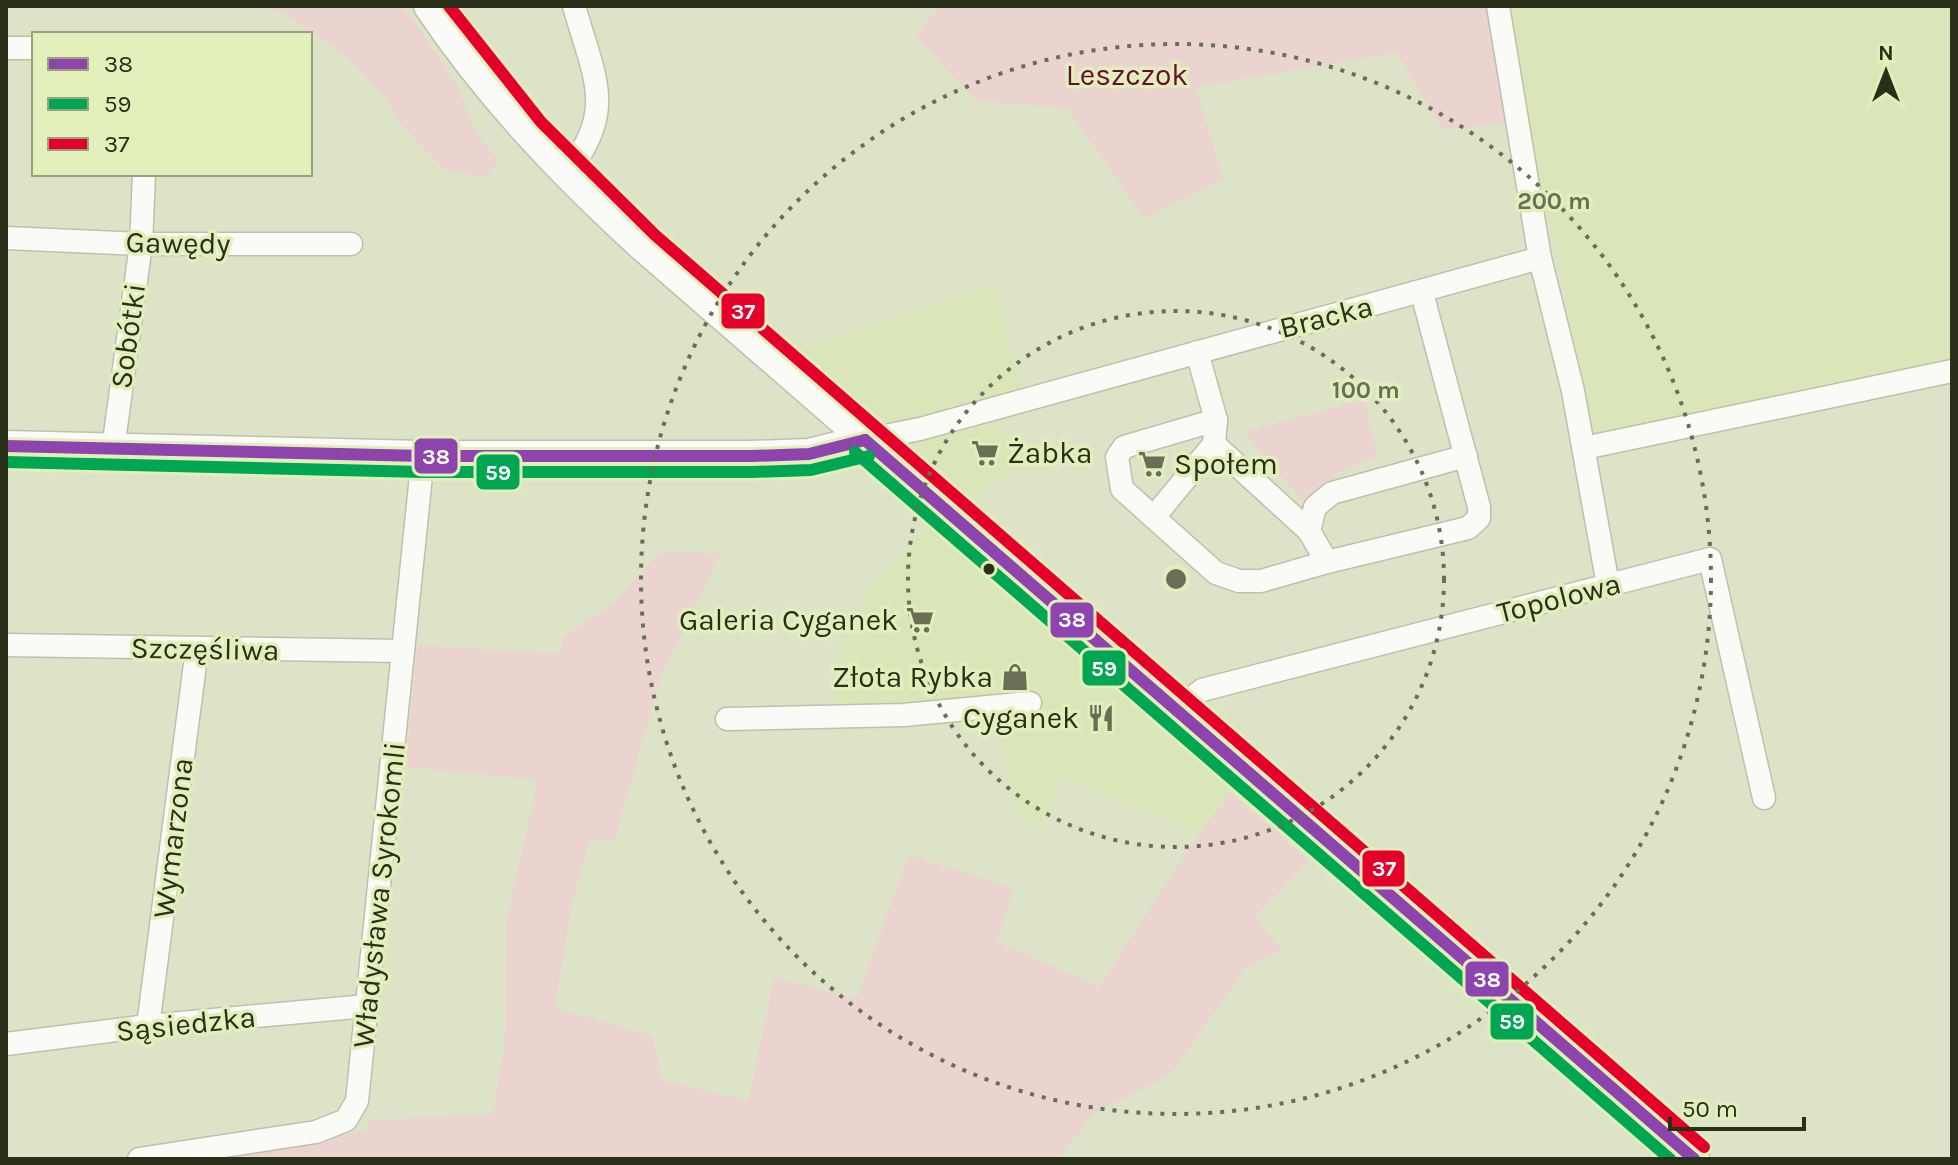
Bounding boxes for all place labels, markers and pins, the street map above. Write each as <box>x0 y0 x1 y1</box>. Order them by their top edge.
place label: Żabka <box>1007 435 1092 471</box>
supermarket icon: Żabka <box>970 438 1000 468</box>
place label: Społem <box>1174 446 1278 482</box>
supermarket icon: Społem <box>1137 449 1167 479</box>
unlabelled marker <box>981 561 997 577</box>
centre of rings <box>1162 565 1190 593</box>
place label: Galeria Cyganek <box>679 602 898 638</box>
supermarket icon: Galeria Cyganek <box>905 605 935 635</box>
place label: Złota Rybka <box>832 659 993 695</box>
shop icon: Złota Rybka <box>1000 662 1030 692</box>
place label: Cyganek <box>963 700 1079 736</box>
restaurant icon: Cyganek <box>1086 703 1116 733</box>

